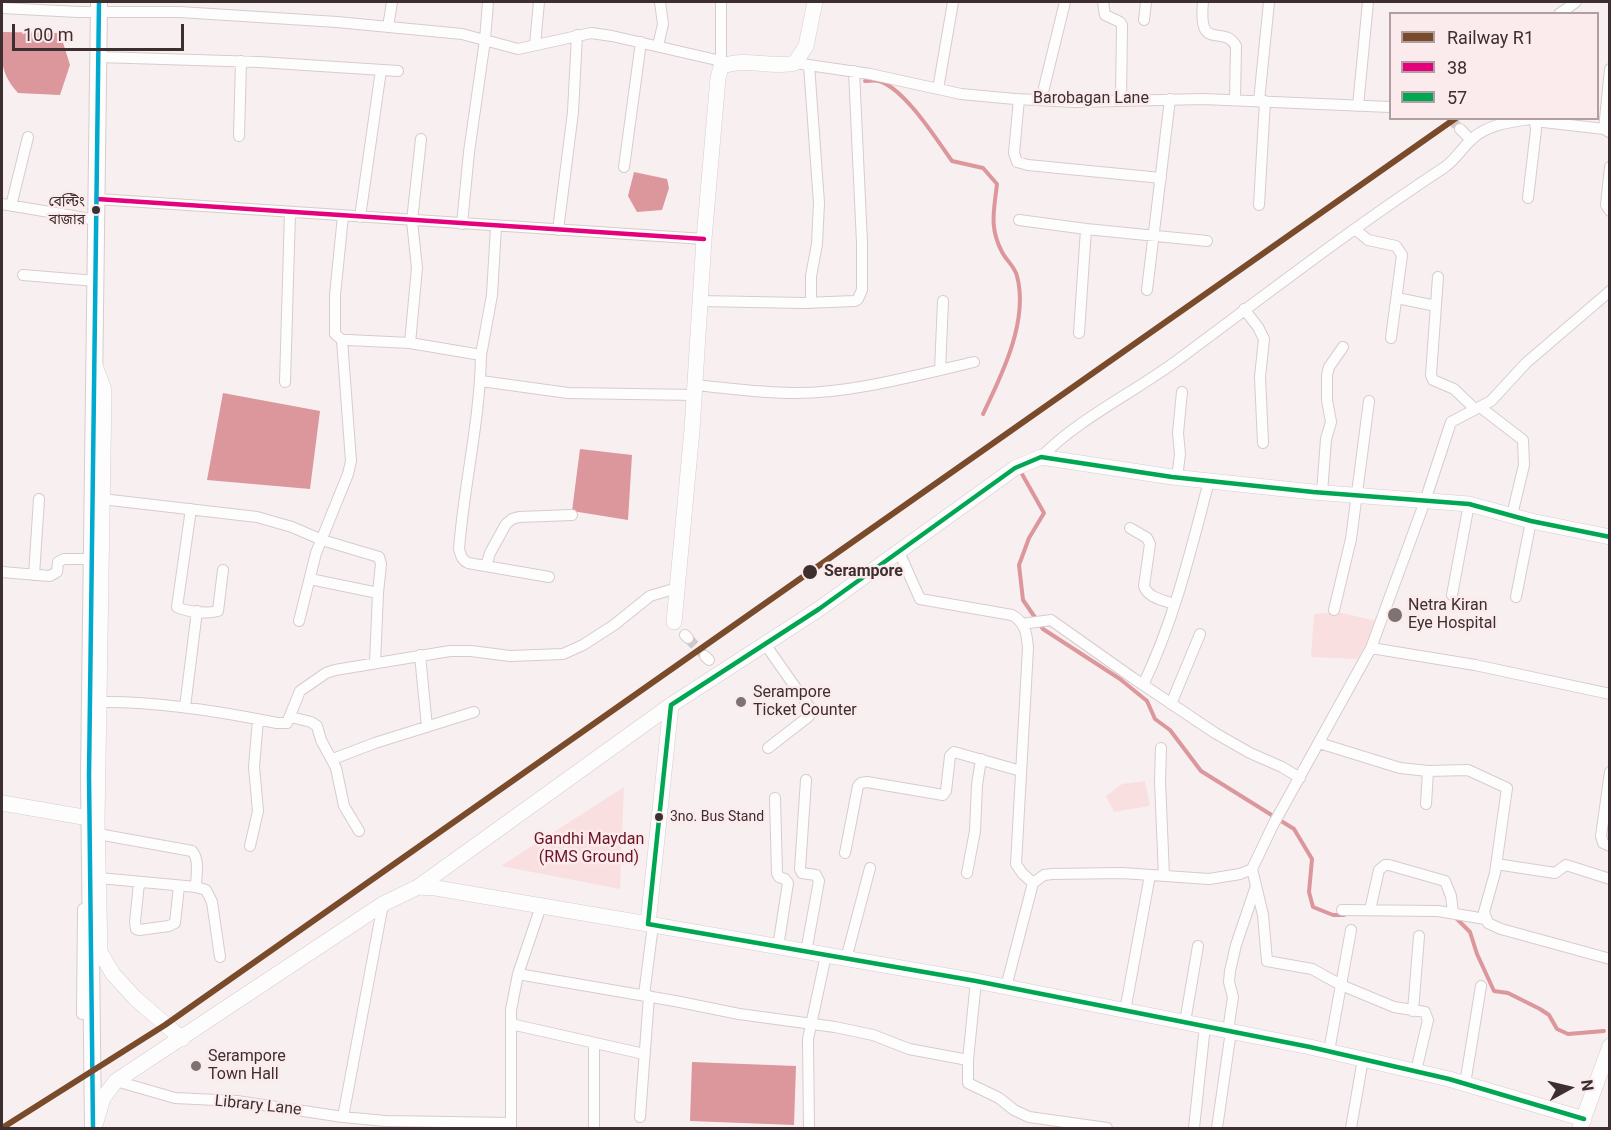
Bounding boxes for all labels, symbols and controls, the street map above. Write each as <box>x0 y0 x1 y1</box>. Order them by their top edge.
scale bar <box>15 12 188 50</box>
legend <box>1389 12 1599 120</box>
text: 100 m <box>23 24 74 45</box>
text: Railway R1 <box>1447 27 1534 48</box>
text: 38 <box>1447 57 1467 78</box>
text: 57 <box>1447 87 1467 108</box>
street label: Barobagan Lane <box>1033 89 1149 109</box>
place label: বেল্টিং বাজার <box>48 194 85 226</box>
marker: বেল্টিং বাজার <box>90 204 102 216</box>
place label: Serampore <box>824 562 903 582</box>
marker: Serampore <box>801 563 819 581</box>
place label: Netra Kiran Eye Hospital <box>1408 596 1496 634</box>
marker: Netra Kiran Eye Hospital <box>1386 606 1404 624</box>
place label: Serampore Ticket Counter <box>753 683 857 721</box>
marker: Serampore Ticket Counter <box>734 695 748 709</box>
place label: 3no. Bus Stand <box>670 809 764 825</box>
marker: 3no. Bus Stand <box>653 811 665 823</box>
park label: Gandhi Maydan (RMS Ground) <box>534 830 644 868</box>
place label: Serampore Town Hall <box>208 1047 286 1085</box>
north arrow <box>1539 1058 1599 1118</box>
marker: Serampore Town Hall <box>189 1059 203 1073</box>
text: N <box>1577 1079 1598 1092</box>
street label: Library Lane <box>214 1092 302 1120</box>

